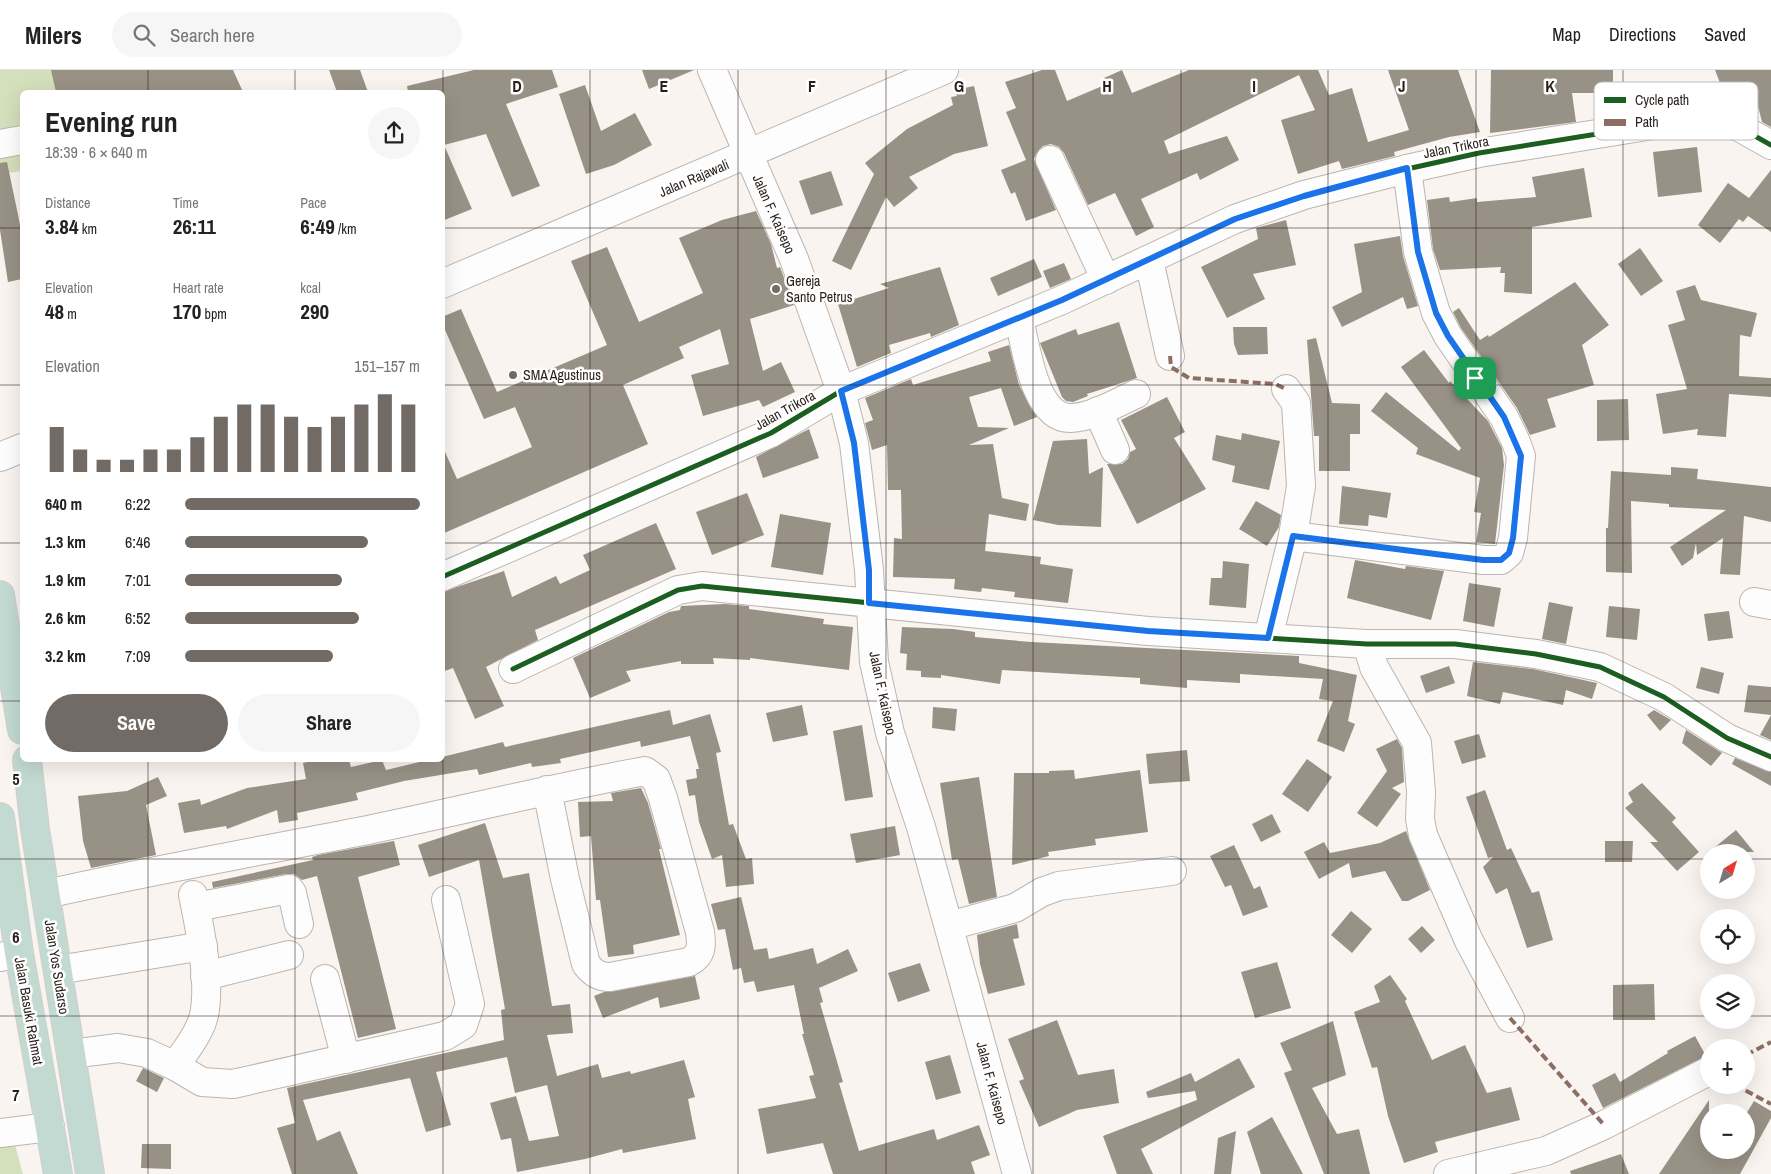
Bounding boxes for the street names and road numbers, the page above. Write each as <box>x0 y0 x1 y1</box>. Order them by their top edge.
street label: Jalan Trikora <box>1422 132 1491 162</box>
street label: Jalan Rajawali <box>656 155 732 201</box>
street label: Jalan F. Kaisepo <box>749 172 799 256</box>
street label: Jalan Trikora <box>752 386 819 434</box>
street label: Jalan F. Kaisepo <box>865 650 901 736</box>
street label: Jalan Yos Sudarso <box>41 919 73 1015</box>
street label: Jalan Basuki Rahmat <box>11 956 47 1066</box>
street label: Jalan F. Kaisepo <box>972 1040 1012 1126</box>

